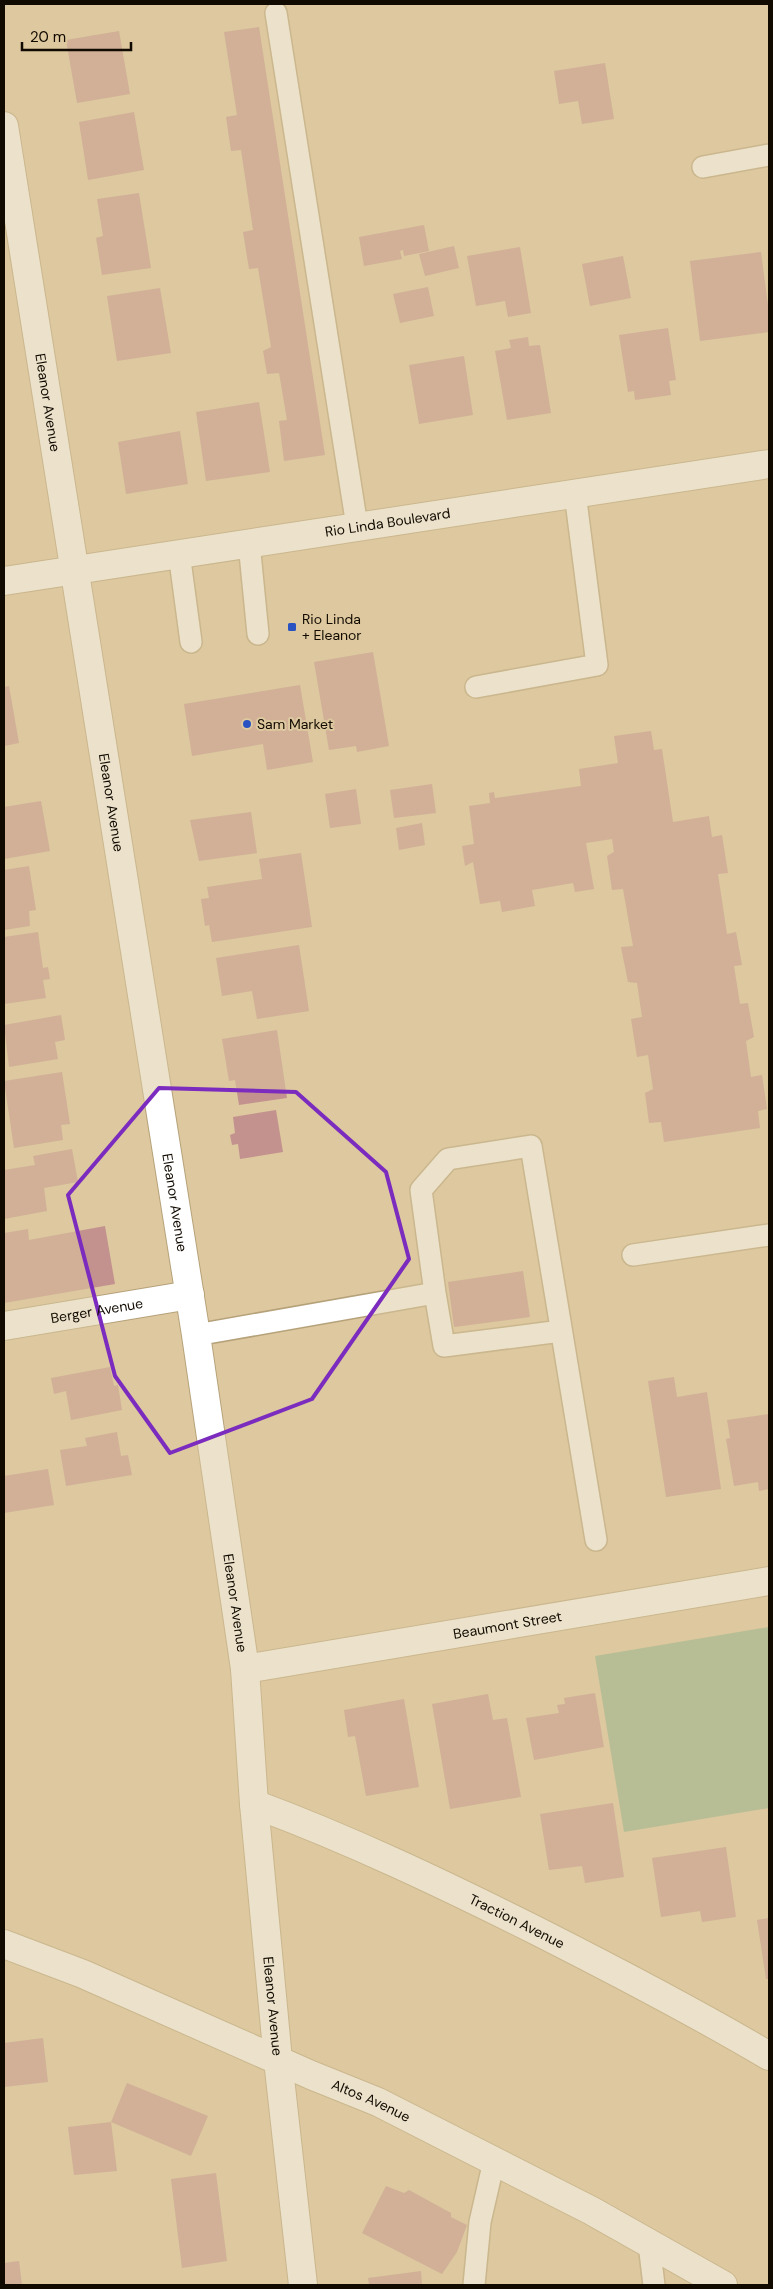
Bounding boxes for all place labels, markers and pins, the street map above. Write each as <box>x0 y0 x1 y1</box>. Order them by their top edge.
place label: Rio Linda + Eleanor <box>302 610 362 644</box>
marker: Rio Linda + Eleanor <box>286 621 298 633</box>
place label: Sam Market <box>257 715 333 733</box>
marker: Sam Market <box>241 718 253 730</box>

